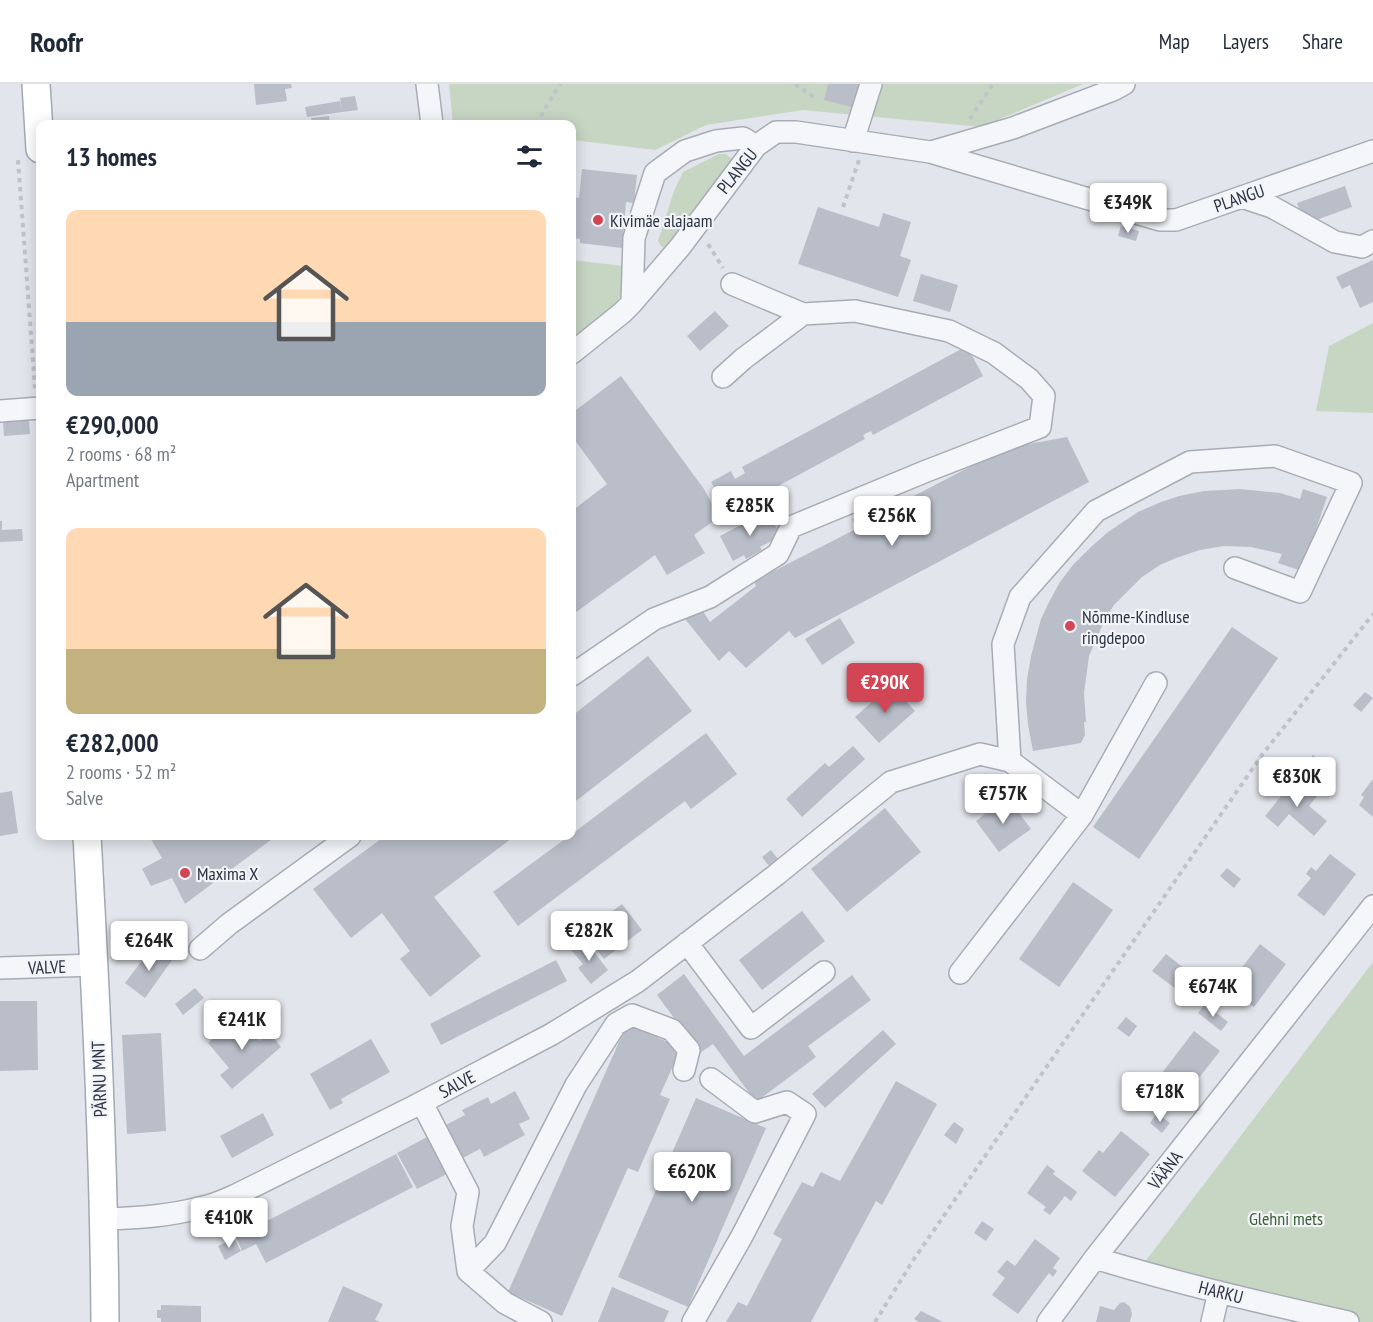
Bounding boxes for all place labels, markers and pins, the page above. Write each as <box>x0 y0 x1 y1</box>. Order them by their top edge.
pin: €349K <box>1086 183 1170 234</box>
place label: Kivimäe alajaam <box>610 209 712 232</box>
marker: Kivimäe alajaam <box>591 213 605 227</box>
pin: €285K <box>708 486 792 537</box>
pin: €256K <box>850 496 934 547</box>
place label: Nõmme-Kindluse ringdepoo <box>1082 605 1190 649</box>
marker: Nõmme-Kindluse ringdepoo <box>1063 619 1077 633</box>
pin: €290K <box>843 663 927 714</box>
pin: €830K <box>1255 757 1339 808</box>
pin: €757K <box>961 774 1045 825</box>
place label: Maxima X <box>197 862 258 885</box>
marker: Maxima X <box>178 866 192 880</box>
pin: €282K <box>547 911 631 962</box>
pin: €264K <box>107 921 191 972</box>
pin: €674K <box>1171 967 1255 1018</box>
pin: €241K <box>200 1000 284 1051</box>
pin: €718K <box>1118 1072 1202 1123</box>
pin: €620K <box>650 1152 734 1203</box>
pin: €410K <box>187 1198 271 1249</box>

